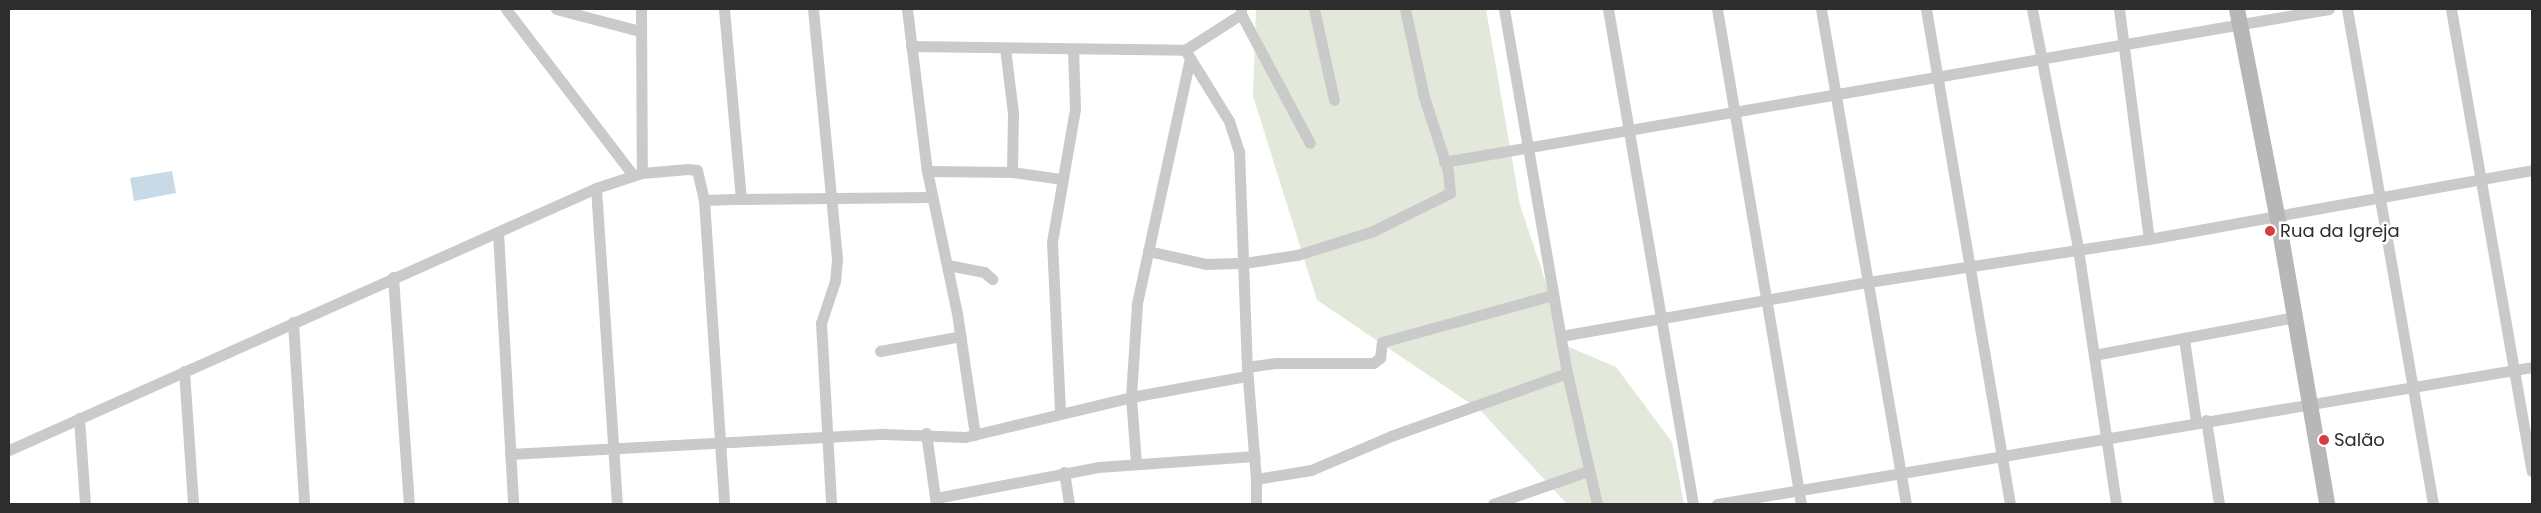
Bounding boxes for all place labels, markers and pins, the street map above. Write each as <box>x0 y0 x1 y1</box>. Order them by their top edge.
place label: Rua da Igreja <box>2280 220 2400 242</box>
marker: Rua da Igreja <box>2264 225 2276 237</box>
place label: Salão <box>2334 429 2385 451</box>
marker: Salão <box>2318 434 2330 446</box>

